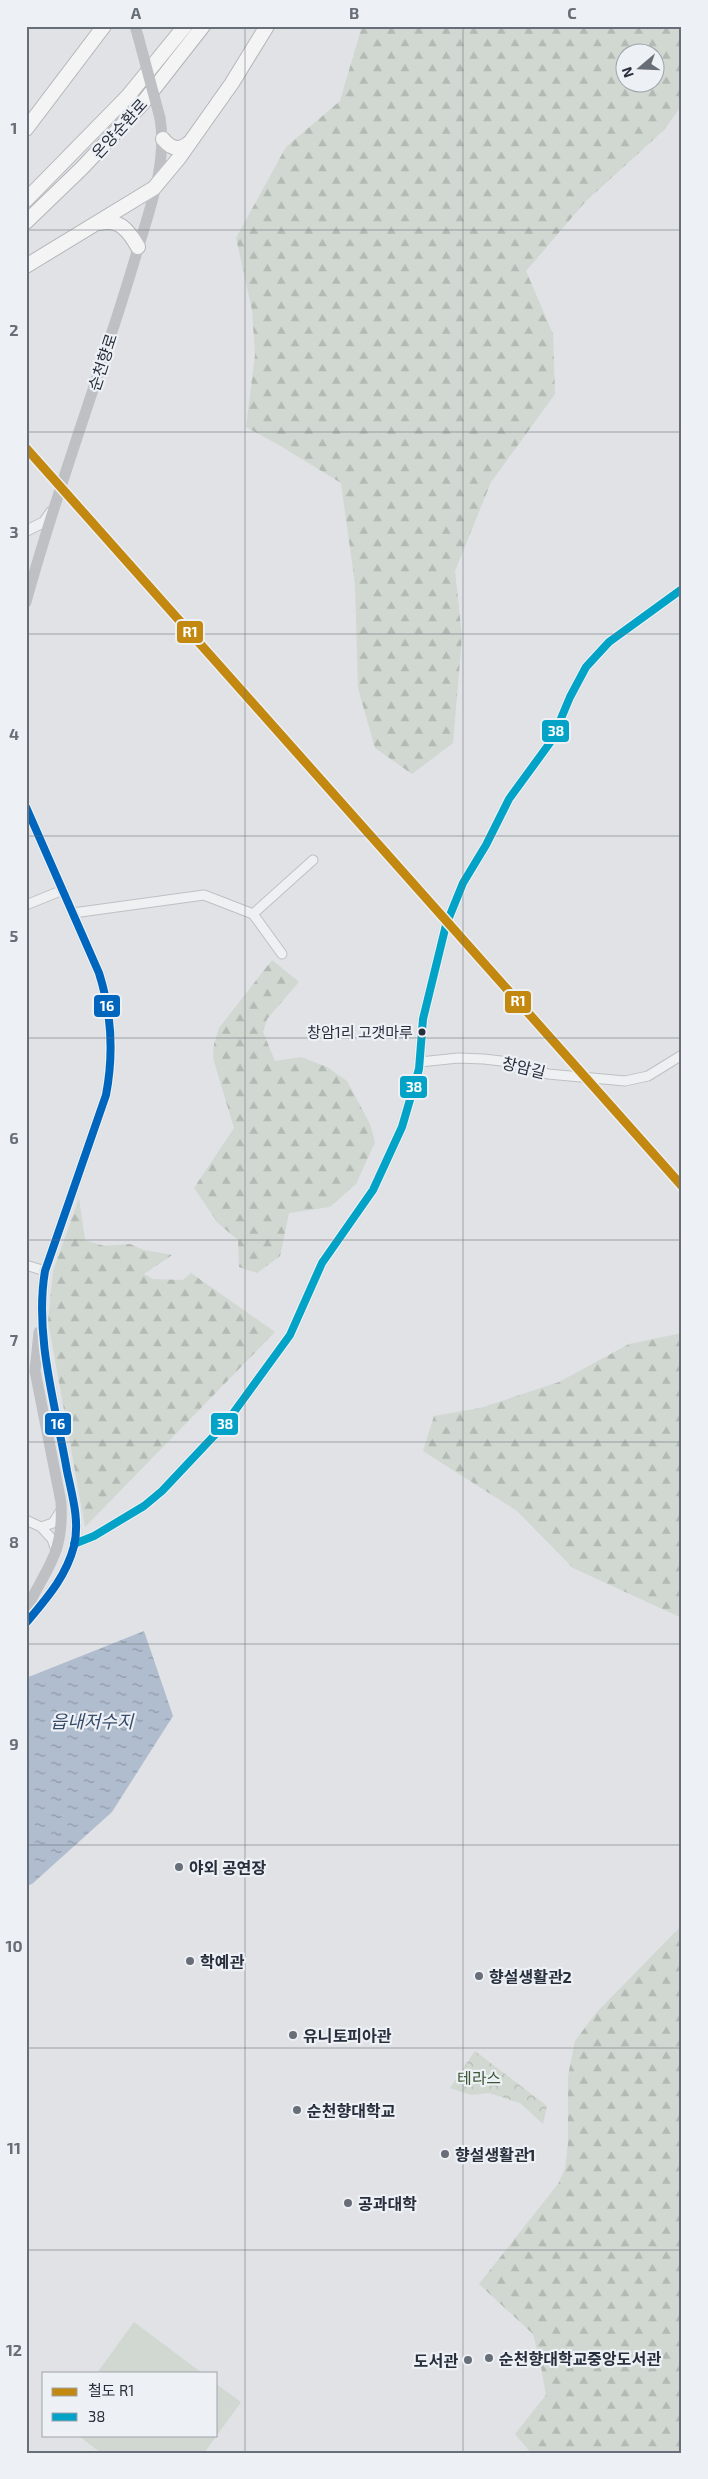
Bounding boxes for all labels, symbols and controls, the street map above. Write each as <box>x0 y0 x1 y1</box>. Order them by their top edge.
text: A <box>131 3 142 22</box>
text: B <box>349 3 359 22</box>
text: C <box>567 3 577 22</box>
north arrow <box>616 42 666 92</box>
text: N <box>618 65 637 80</box>
street label: 온양순환로 <box>87 94 151 162</box>
text: 1 <box>11 118 17 137</box>
text: 2 <box>9 320 19 339</box>
street label: 순천향로 <box>84 331 120 393</box>
text: 3 <box>9 522 19 541</box>
line badge: R1 <box>176 620 204 644</box>
text: R1 <box>182 623 198 640</box>
line badge: 38 <box>541 719 570 743</box>
text: 38 <box>548 722 564 739</box>
text: 4 <box>9 724 19 743</box>
text: 5 <box>10 926 19 945</box>
line badge: R1 <box>504 990 532 1014</box>
text: R1 <box>510 992 526 1009</box>
line badge: 16 <box>93 994 121 1018</box>
text: 16 <box>100 997 114 1014</box>
place label: 창암1리 고갯마루 <box>307 1023 413 1041</box>
marker: 창암1리 고갯마루 <box>417 1027 427 1037</box>
street label: 창암길 <box>500 1052 548 1082</box>
line badge: 38 <box>399 1075 428 1099</box>
text: 38 <box>406 1078 422 1095</box>
text: 6 <box>9 1128 19 1147</box>
text: 7 <box>10 1330 19 1349</box>
line badge: 16 <box>44 1412 72 1436</box>
line badge: 38 <box>210 1412 239 1436</box>
text: 16 <box>51 1415 65 1432</box>
text: 38 <box>217 1415 233 1432</box>
text: 8 <box>9 1532 19 1551</box>
water label: 읍내저수지 <box>51 1710 135 1732</box>
text: 9 <box>9 1734 19 1753</box>
place label: 야외 공연장 <box>189 1858 266 1877</box>
marker: 야외 공연장 <box>173 1861 185 1873</box>
text: 10 <box>5 1936 23 1955</box>
place label: 학예관 <box>200 1952 244 1971</box>
marker: 학예관 <box>184 1955 196 1967</box>
place label: 향설생활관2 <box>489 1967 572 1986</box>
marker: 향설생활관2 <box>473 1970 485 1982</box>
place label: 유니토피아관 <box>303 2026 392 2045</box>
marker: 유니토피아관 <box>287 2029 299 2041</box>
park label: 테라스 <box>457 2068 501 2087</box>
place label: 순천향대학교 <box>307 2101 396 2120</box>
marker: 순천향대학교 <box>291 2104 303 2116</box>
text: 11 <box>7 2138 21 2157</box>
place label: 향설생활관1 <box>455 2145 536 2164</box>
marker: 향설생활관1 <box>439 2148 451 2160</box>
place label: 공과대학 <box>358 2194 417 2213</box>
marker: 공과대학 <box>342 2197 354 2209</box>
text: 12 <box>6 2340 22 2359</box>
place label: 순천향대학교중앙도서관 <box>499 2349 661 2368</box>
place label: 도서관 <box>414 2351 458 2370</box>
marker: 순천향대학교중앙도서관 <box>483 2352 495 2364</box>
marker: 도서관 <box>462 2354 474 2366</box>
legend <box>42 2372 218 2436</box>
text: 철도 R1 <box>88 2381 134 2399</box>
text: 38 <box>88 2407 105 2425</box>

